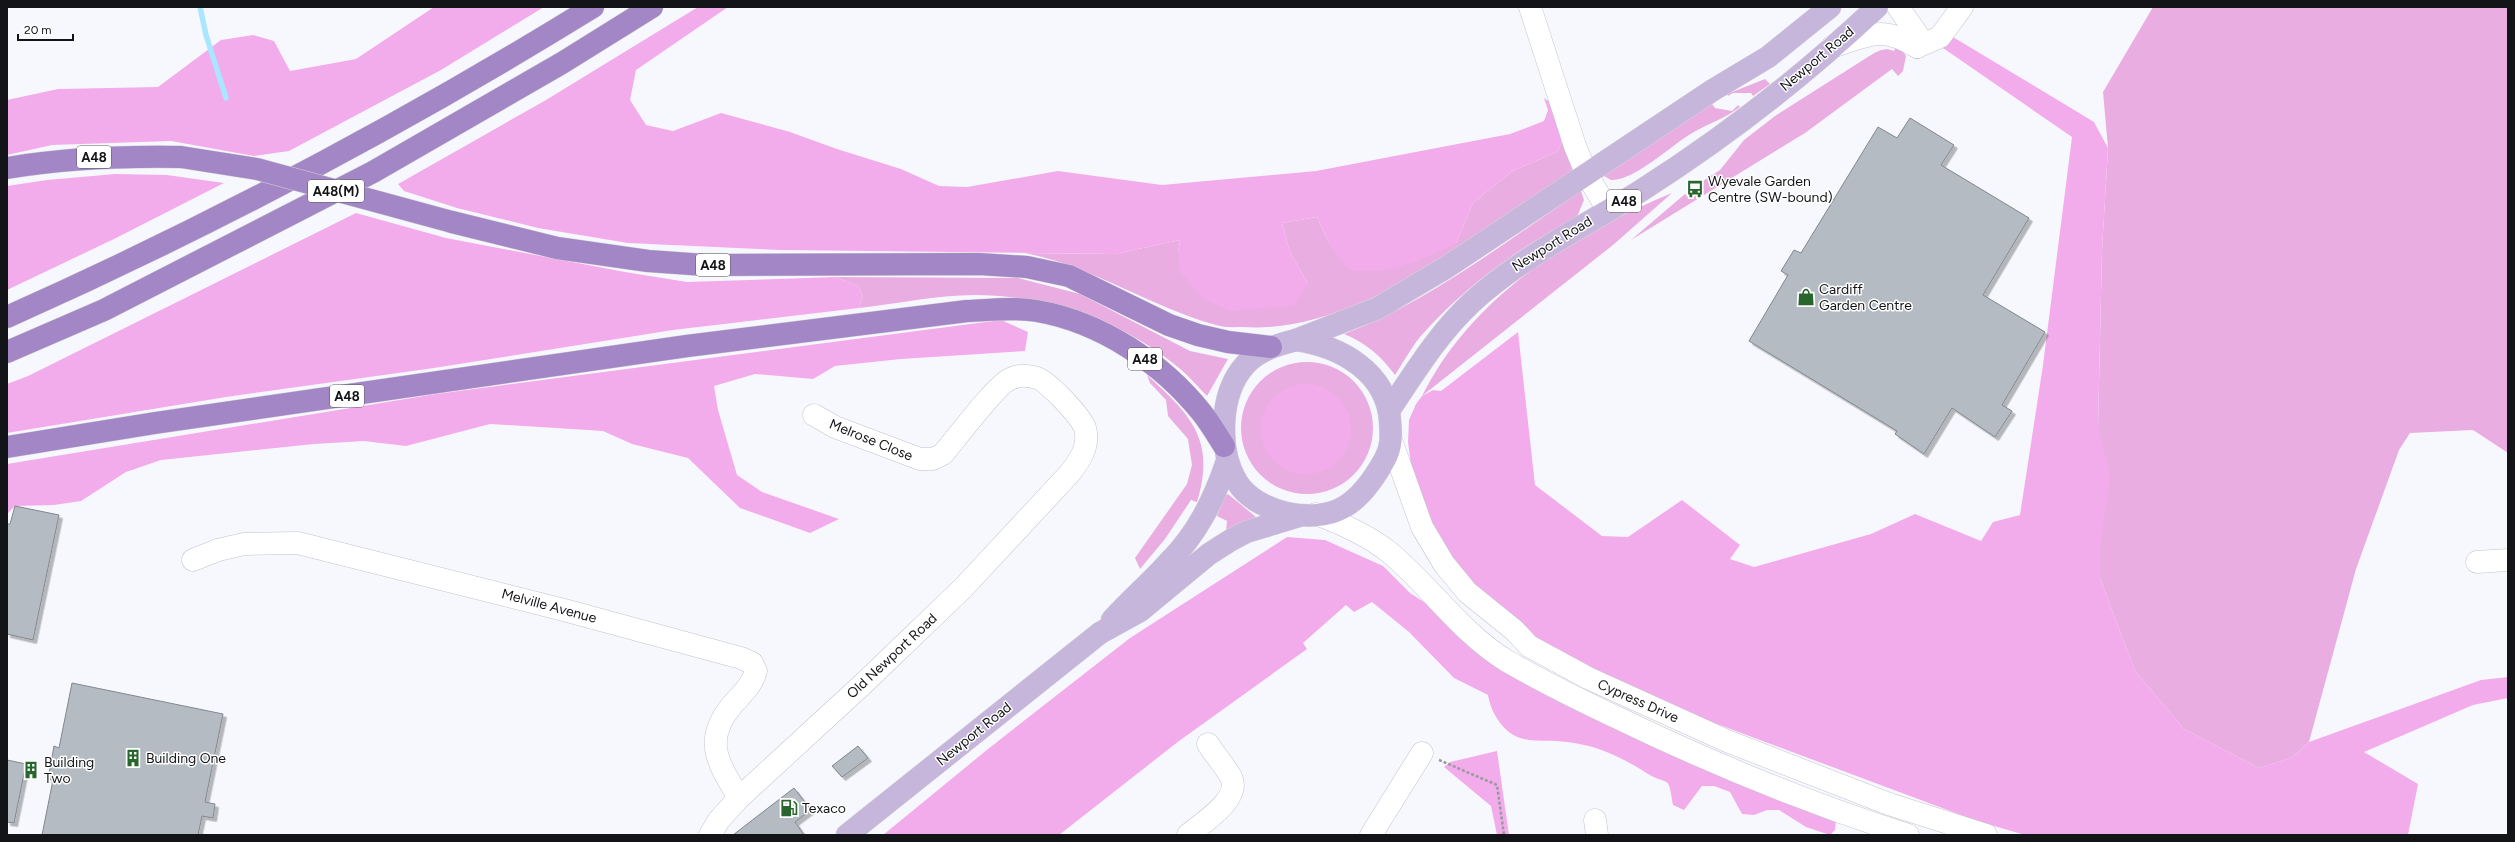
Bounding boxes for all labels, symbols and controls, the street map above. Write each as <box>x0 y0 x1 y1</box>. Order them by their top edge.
scale bar <box>18 16 73 42</box>
text: 20 m <box>24 23 52 37</box>
street label: Newport Road <box>1777 23 1857 95</box>
road number: A48 <box>77 146 111 168</box>
place label: Wyevale Garden Centre (SW-bound) <box>1708 173 1833 206</box>
bus stop icon: Wyevale Garden Centre (SW-bound) <box>1685 179 1705 199</box>
road number: A48(M) <box>308 180 364 202</box>
road number: A48 <box>1607 190 1641 212</box>
street label: Newport Road <box>1509 213 1595 275</box>
road number: A48 <box>696 254 730 276</box>
place label: Cardiff Garden Centre <box>1819 281 1912 314</box>
shop icon: Cardiff Garden Centre <box>1796 287 1816 307</box>
road number: A48 <box>1128 348 1162 370</box>
road number: A48 <box>330 385 364 407</box>
street label: Melrose Close <box>827 416 916 465</box>
street label: Melville Avenue <box>500 585 599 627</box>
street label: Old Newport Road <box>843 610 941 702</box>
street label: Cypress Drive <box>1595 676 1682 727</box>
street label: Newport Road <box>933 699 1015 769</box>
building icon: Building One <box>123 748 143 768</box>
place label: Building One <box>146 750 226 767</box>
place label: Building Two <box>44 754 94 787</box>
building icon: Building Two <box>21 760 41 780</box>
fuel station icon: Texaco <box>779 798 799 818</box>
place label: Texaco <box>802 800 846 817</box>

